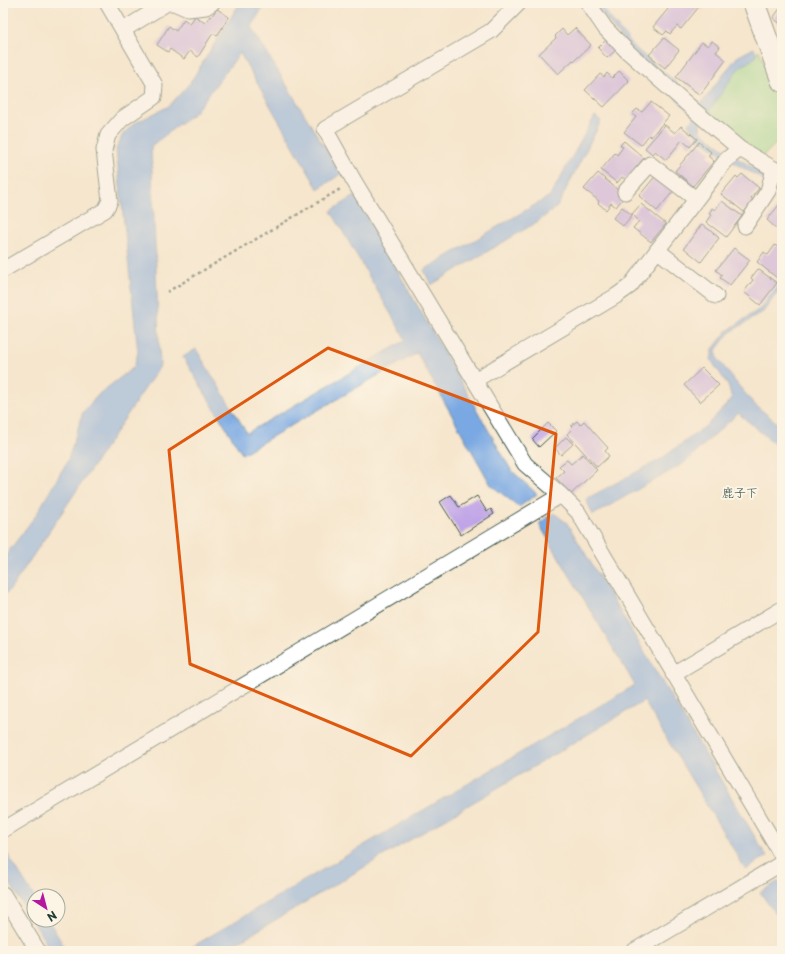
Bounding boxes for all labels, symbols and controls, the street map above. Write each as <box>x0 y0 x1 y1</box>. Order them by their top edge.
district label: 鹿子下 <box>722 483 758 501</box>
north arrow <box>26 888 66 928</box>
text: N <box>43 907 61 926</box>

